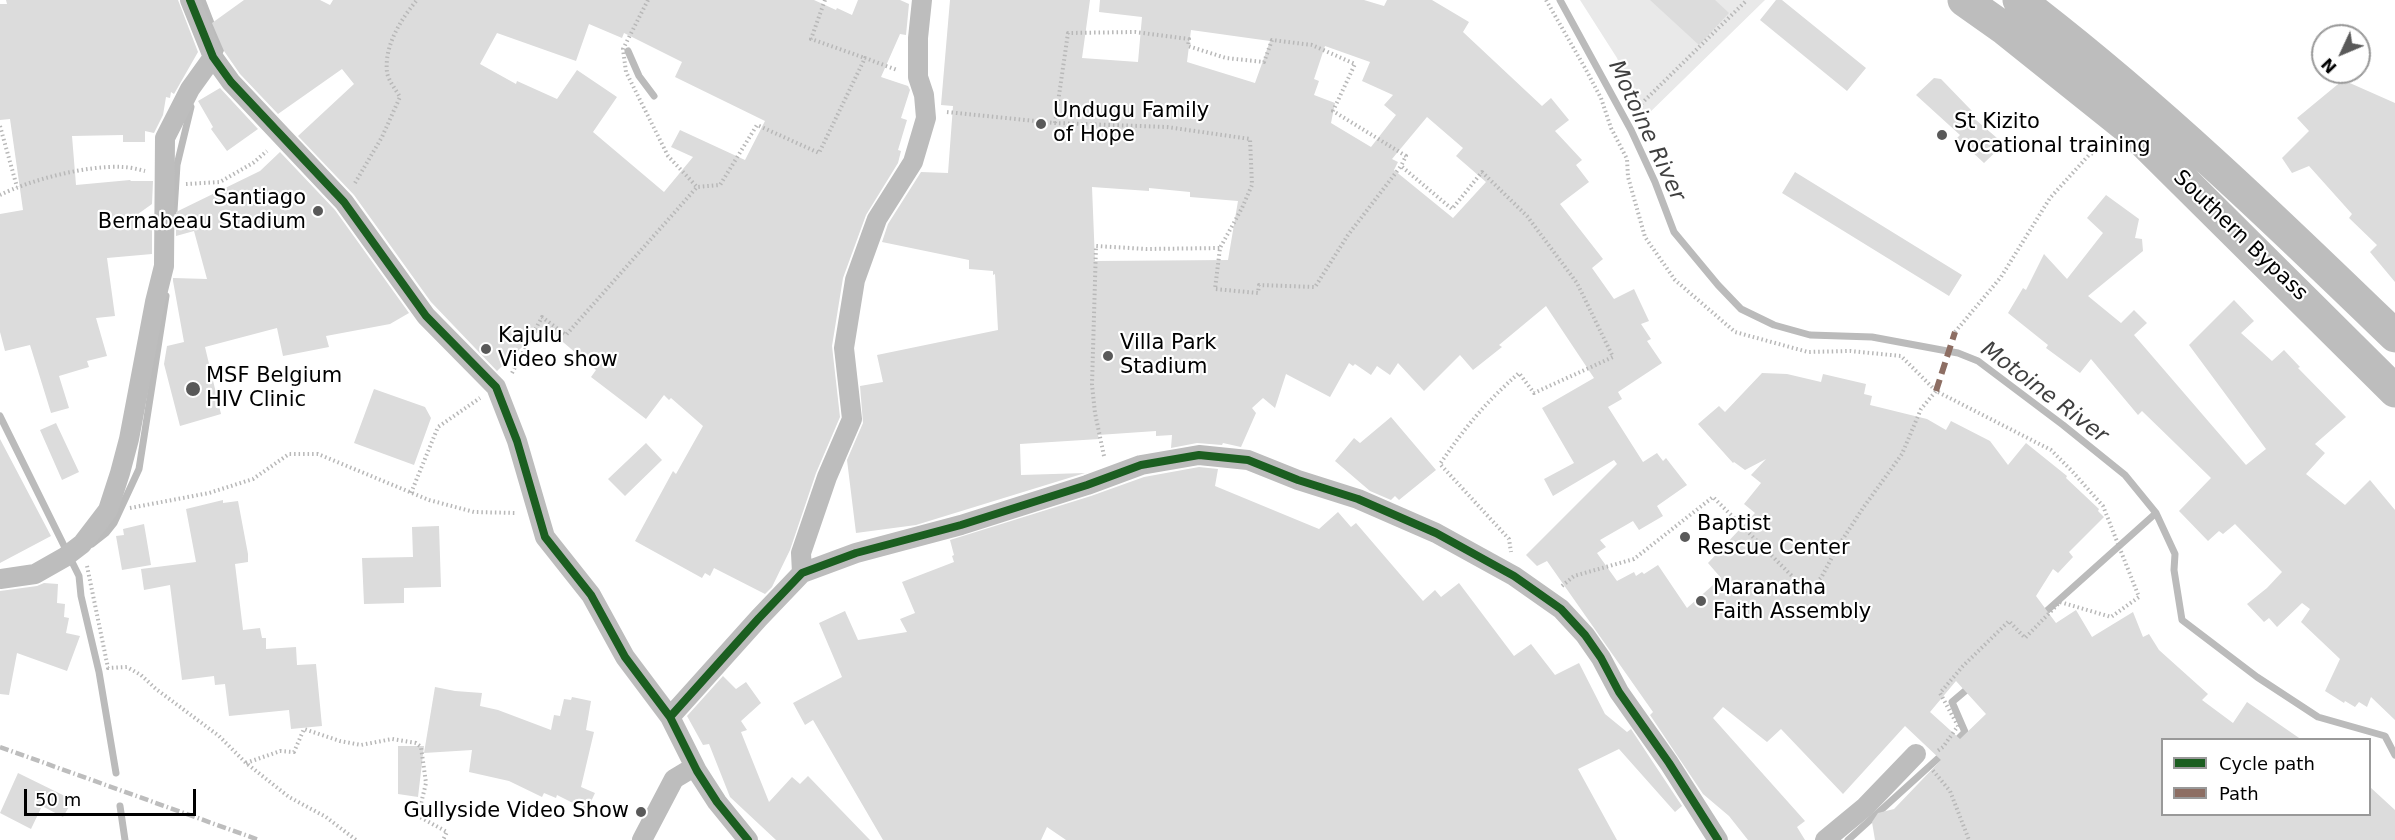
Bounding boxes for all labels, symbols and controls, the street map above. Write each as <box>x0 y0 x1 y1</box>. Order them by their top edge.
north arrow <box>2311 24 2371 84</box>
text: N <box>2318 54 2341 77</box>
water label: Motoine River <box>1602 56 1690 206</box>
place label: Undugu Family of Hope <box>1053 99 1209 149</box>
place label: St Kizito vocational training <box>1954 110 2151 160</box>
marker: Undugu Family of Hope <box>1034 117 1048 131</box>
marker: St Kizito vocational training <box>1935 128 1949 142</box>
street label: Southern Bypass <box>2168 165 2312 307</box>
place label: Santiago Bernabeau Stadium <box>98 186 306 236</box>
marker: Santiago Bernabeau Stadium <box>311 204 325 218</box>
place label: Kajulu Video show <box>498 324 618 374</box>
place label: Villa Park Stadium <box>1120 331 1216 381</box>
water label: Motoine River <box>1975 337 2113 449</box>
marker: Kajulu Video show <box>479 342 493 356</box>
marker: Villa Park Stadium <box>1101 349 1115 363</box>
place label: MSF Belgium HIV Clinic <box>206 364 342 414</box>
marker: MSF Belgium HIV Clinic <box>184 380 202 398</box>
place label: Baptist Rescue Center <box>1697 512 1850 562</box>
marker: Baptist Rescue Center <box>1678 530 1692 544</box>
place label: Maranatha Faith Assembly <box>1713 576 1871 626</box>
marker: Maranatha Faith Assembly <box>1694 594 1708 608</box>
legend <box>2161 738 2371 816</box>
text: Cycle path <box>2219 753 2315 774</box>
scale bar <box>27 777 200 815</box>
text: Path <box>2219 783 2259 804</box>
text: 50 m <box>35 789 81 810</box>
place label: Gullyside Video Show <box>403 799 629 825</box>
marker: Gullyside Video Show <box>634 805 648 819</box>

